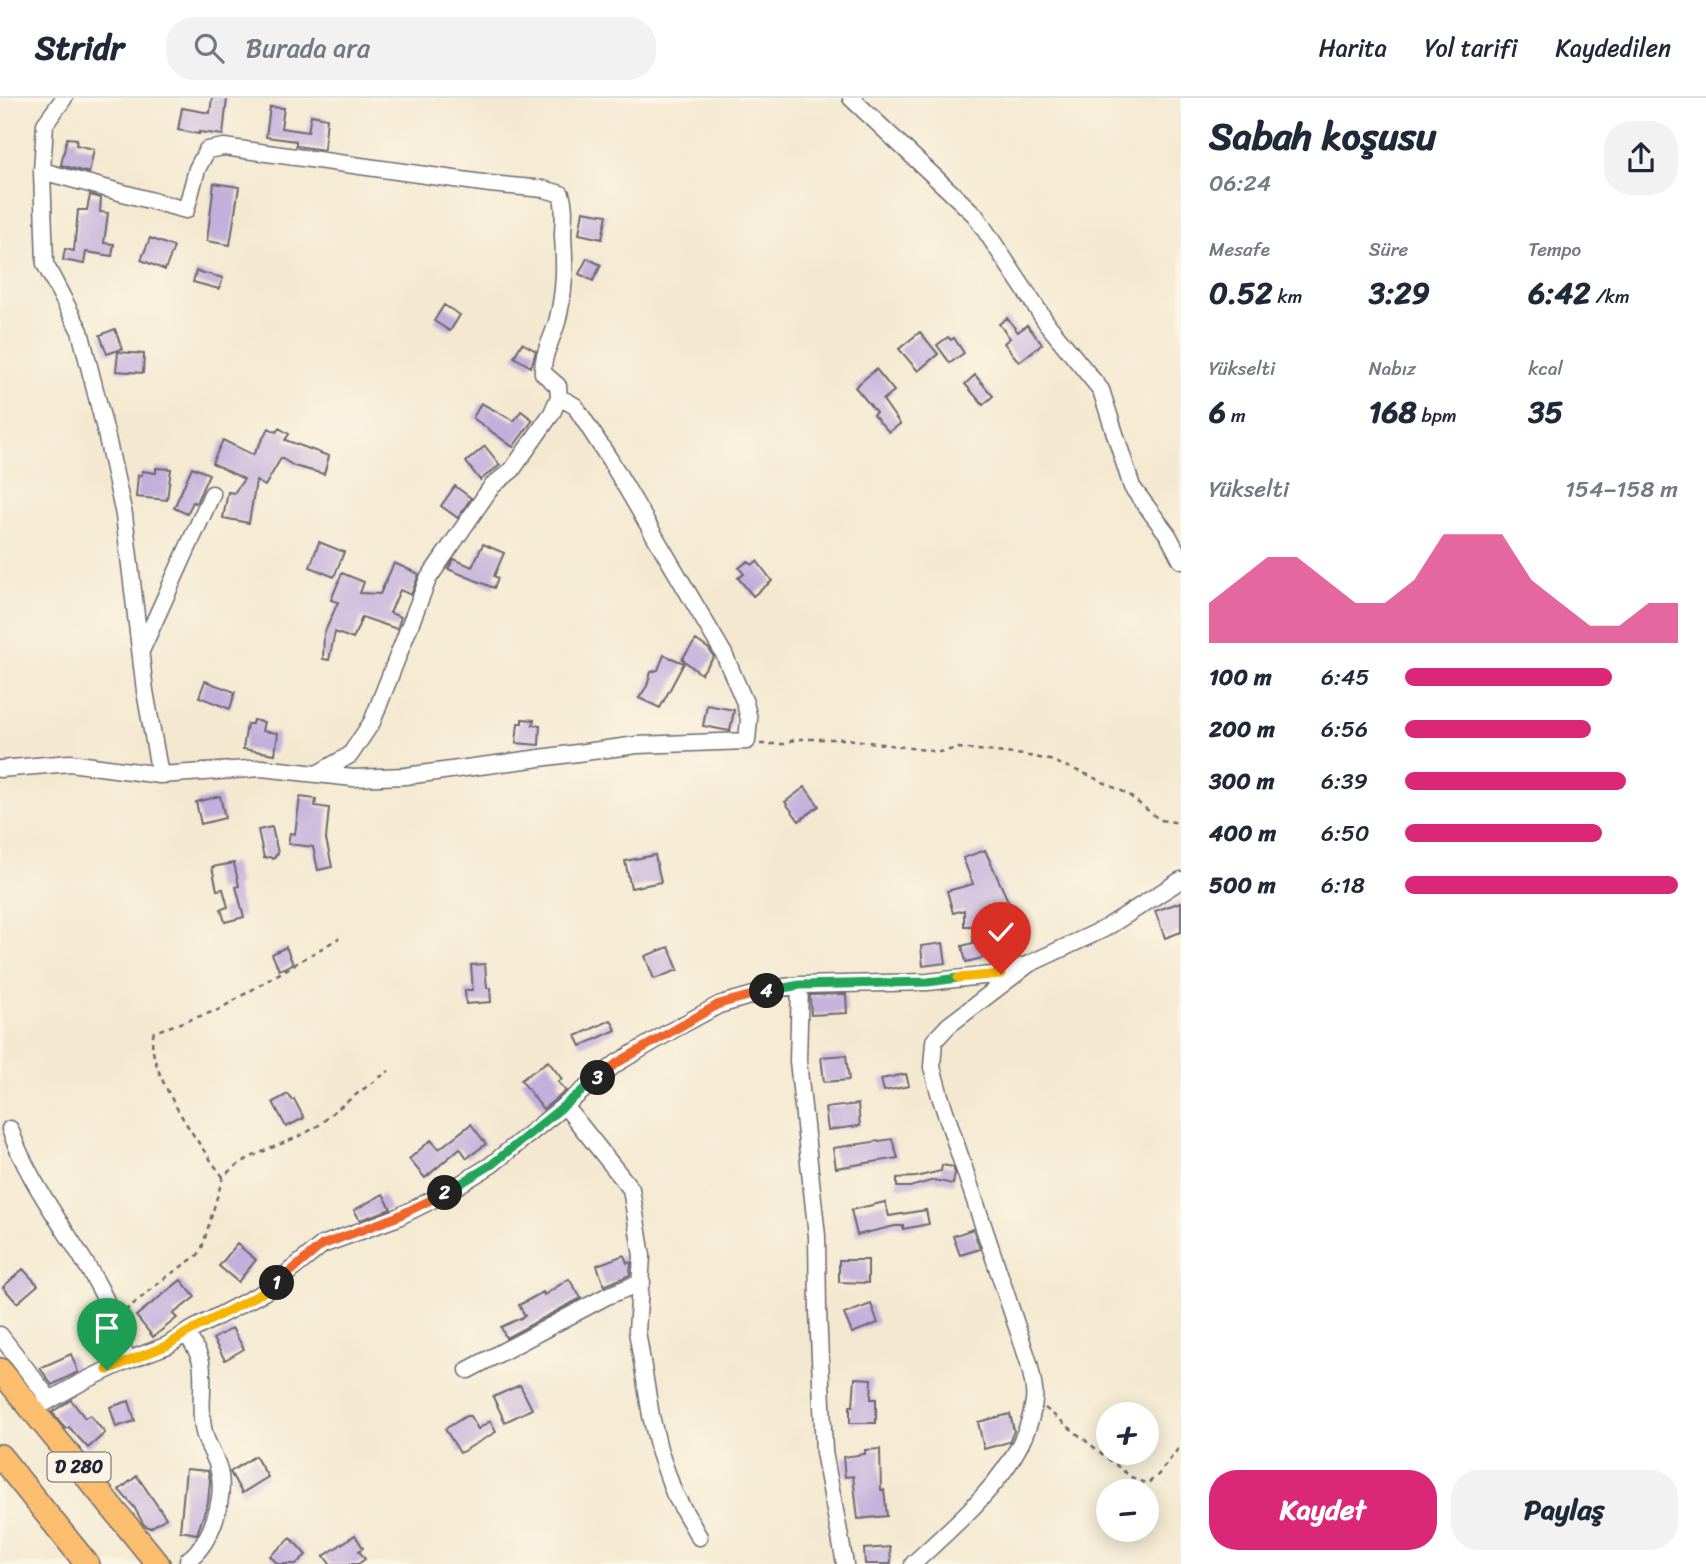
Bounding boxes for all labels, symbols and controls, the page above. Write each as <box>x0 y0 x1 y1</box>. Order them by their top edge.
search box <box>166 17 656 80</box>
text: Stridr <box>35 19 124 77</box>
text: Burada ara <box>246 25 370 71</box>
text: Harita <box>1319 27 1387 69</box>
text: Yol tarifi <box>1425 27 1518 69</box>
text: Kaydedilen <box>1556 27 1671 69</box>
icon: search <box>190 29 228 67</box>
text: Sabah koşusu <box>1209 103 1436 170</box>
button: share <box>1604 121 1678 195</box>
text: 06:24 <box>1209 163 1271 204</box>
text: Mesafe <box>1209 233 1270 266</box>
text: Süre <box>1369 233 1408 266</box>
text: Tempo <box>1528 233 1581 266</box>
text: 0.52 <box>1209 266 1273 320</box>
text: 3:29 <box>1369 266 1430 320</box>
text: 6:42 <box>1528 266 1591 320</box>
text: km <box>1273 280 1302 313</box>
text: /km <box>1591 280 1630 313</box>
text: Yükselti <box>1209 352 1275 385</box>
text: Nabız <box>1369 352 1416 385</box>
text: kcal <box>1528 352 1563 385</box>
text: 6 <box>1209 385 1226 439</box>
text: 168 <box>1369 385 1417 439</box>
text: 35 <box>1528 385 1563 439</box>
text: m <box>1226 399 1246 432</box>
text: bpm <box>1417 399 1457 432</box>
text: Yükselti <box>1209 469 1289 510</box>
text: 154–158 m <box>1565 469 1678 510</box>
text: 100 m <box>1209 657 1272 698</box>
text: 6:45 <box>1321 657 1369 698</box>
text: 200 m <box>1209 709 1275 750</box>
text: 6:56 <box>1321 709 1368 750</box>
text: 300 m <box>1209 761 1274 802</box>
text: 6:39 <box>1321 761 1368 802</box>
text: 400 m <box>1209 813 1276 854</box>
text: 6:50 <box>1321 813 1370 854</box>
text: 500 m <box>1209 865 1276 906</box>
text: 6:18 <box>1321 865 1365 906</box>
pin <box>971 902 1031 974</box>
icon: check <box>982 913 1020 951</box>
pin: 4 <box>750 974 784 1008</box>
text: 4 <box>761 974 772 1007</box>
pin: 3 <box>580 1060 616 1096</box>
text: 3 <box>592 1061 603 1094</box>
pin: 2 <box>428 1176 462 1210</box>
text: 2 <box>439 1176 450 1209</box>
pin: 1 <box>260 1266 294 1300</box>
text: 1 <box>272 1266 281 1299</box>
pin <box>77 1298 137 1370</box>
icon: arrive <box>88 1309 126 1347</box>
map controls <box>1096 1402 1159 1542</box>
button: + <box>1096 1402 1159 1465</box>
road number: D 280 <box>48 1452 110 1482</box>
button: Kaydet <box>1209 1470 1437 1550</box>
button: Paylaş <box>1451 1470 1678 1550</box>
button: − <box>1096 1479 1159 1542</box>

